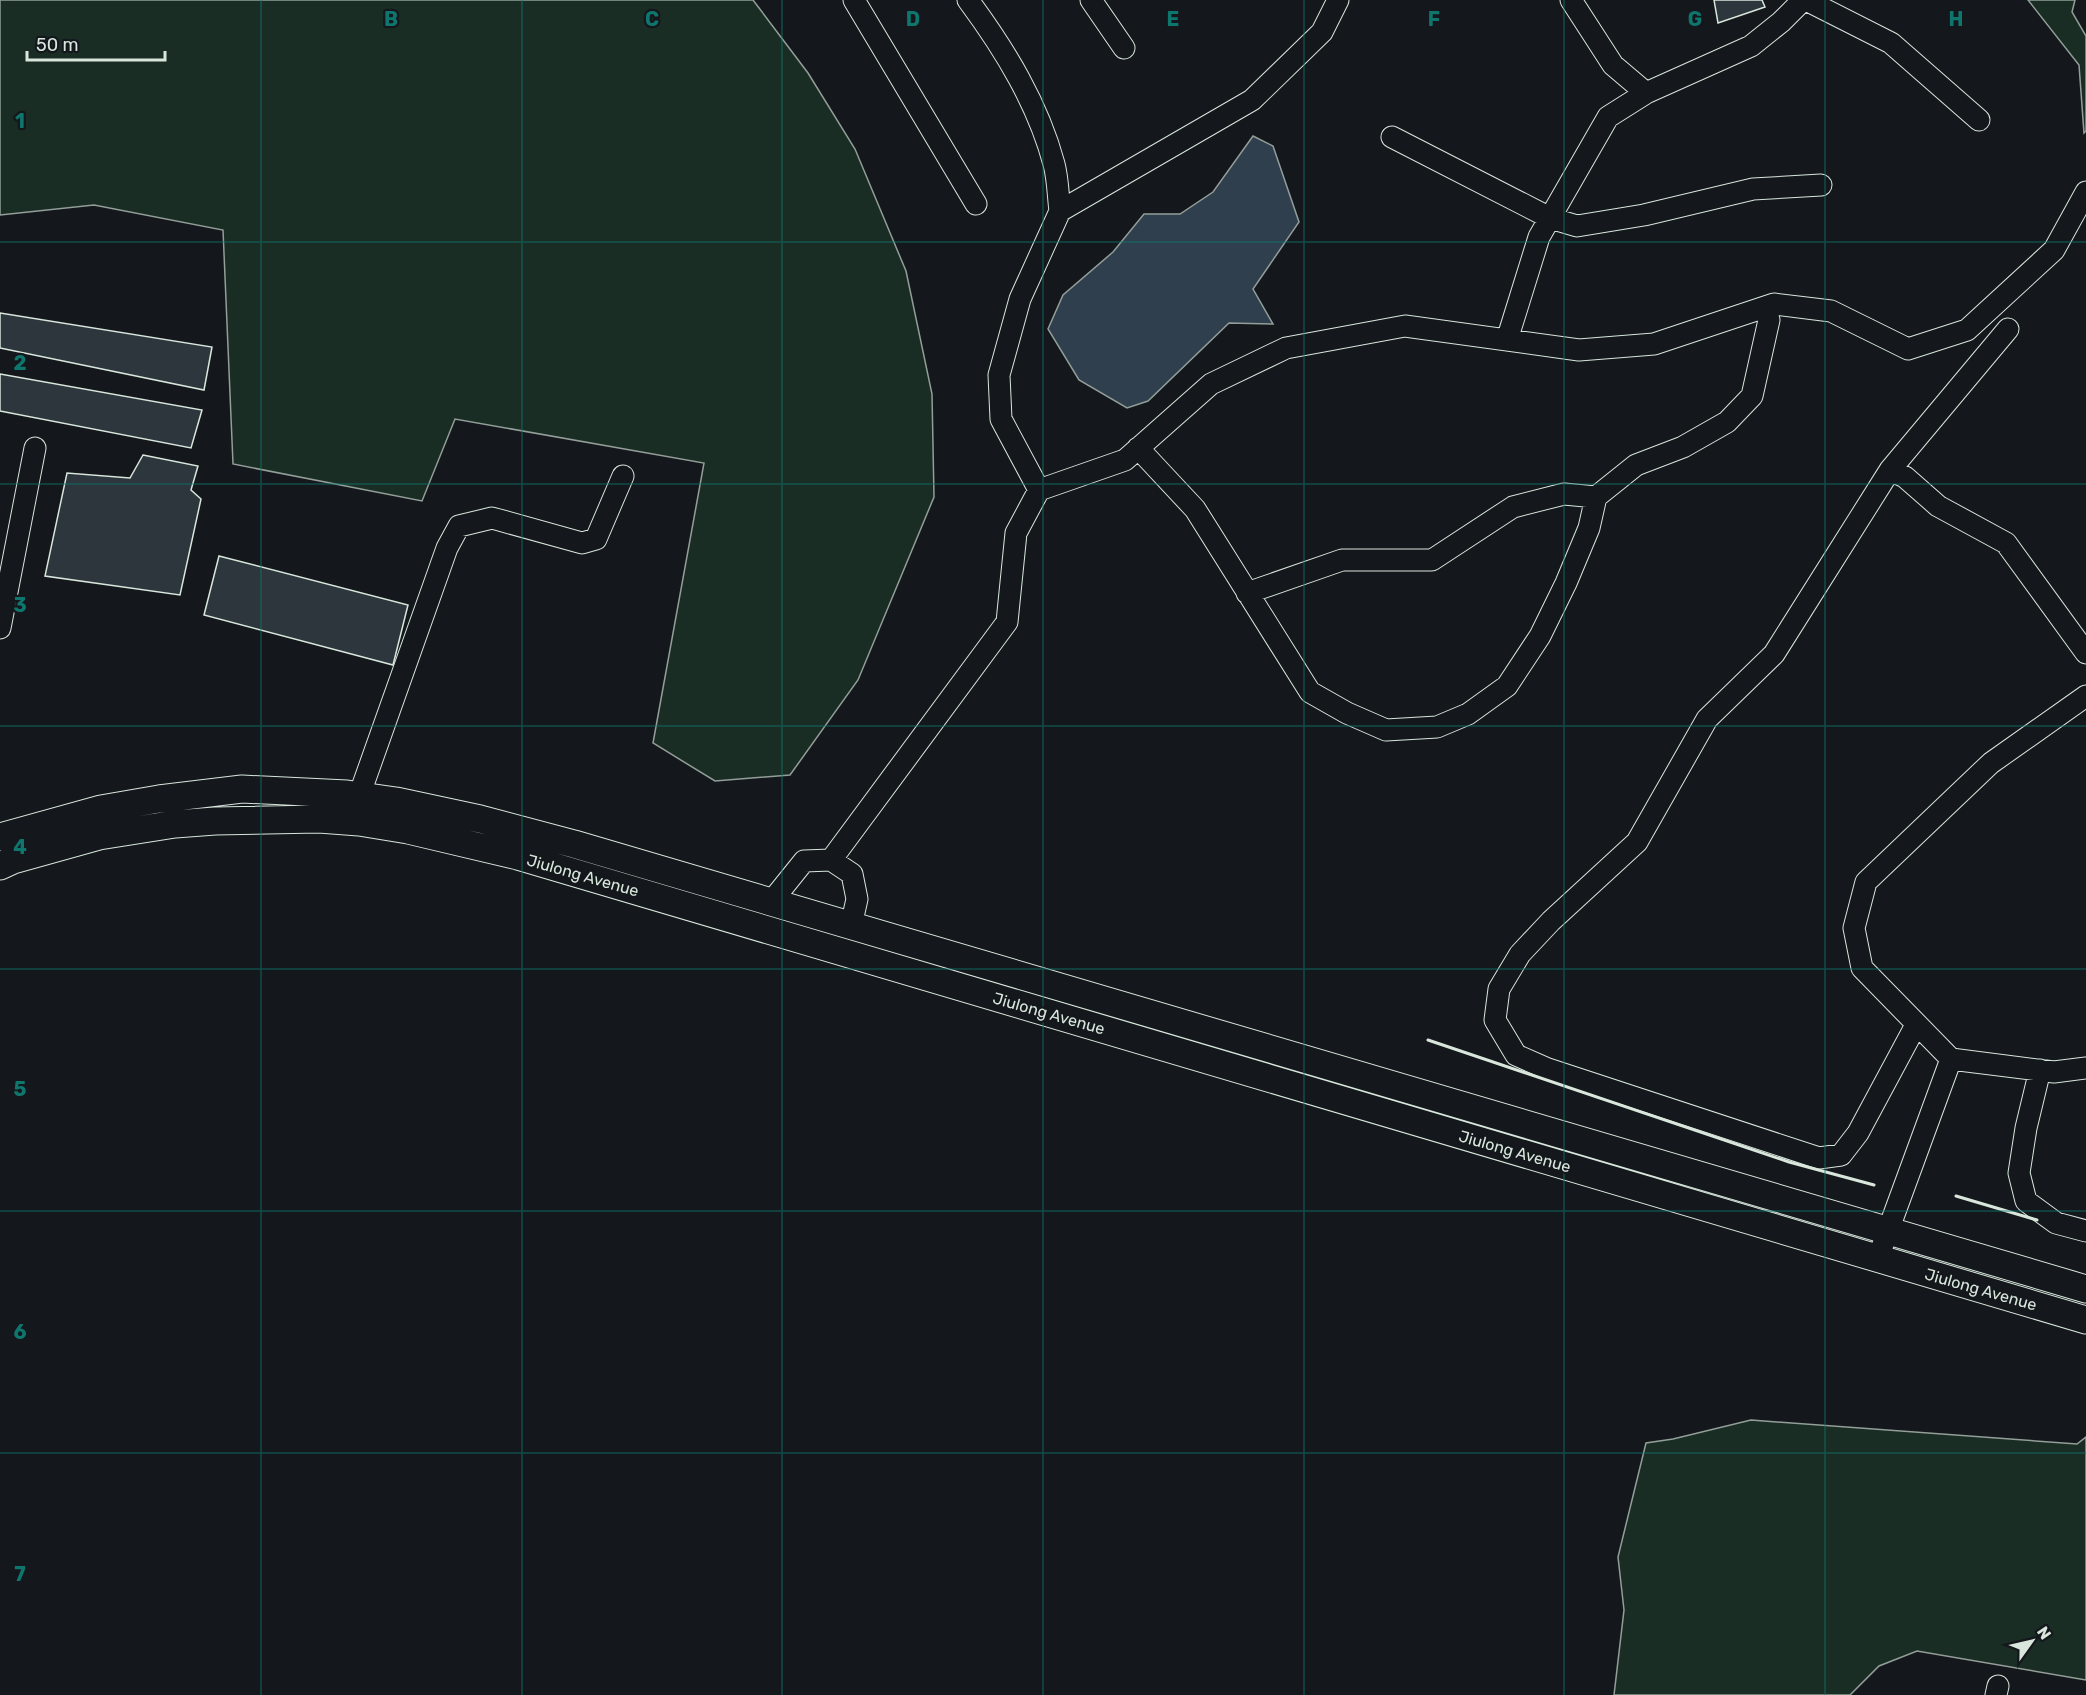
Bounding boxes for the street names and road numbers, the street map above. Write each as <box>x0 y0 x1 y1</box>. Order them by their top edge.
street label: Jiulong Avenue <box>525 850 641 901</box>
street label: Jiulong Avenue <box>991 988 1107 1039</box>
street label: Jiulong Avenue <box>1457 1126 1573 1177</box>
street label: Jiulong Avenue <box>1923 1264 2039 1315</box>

